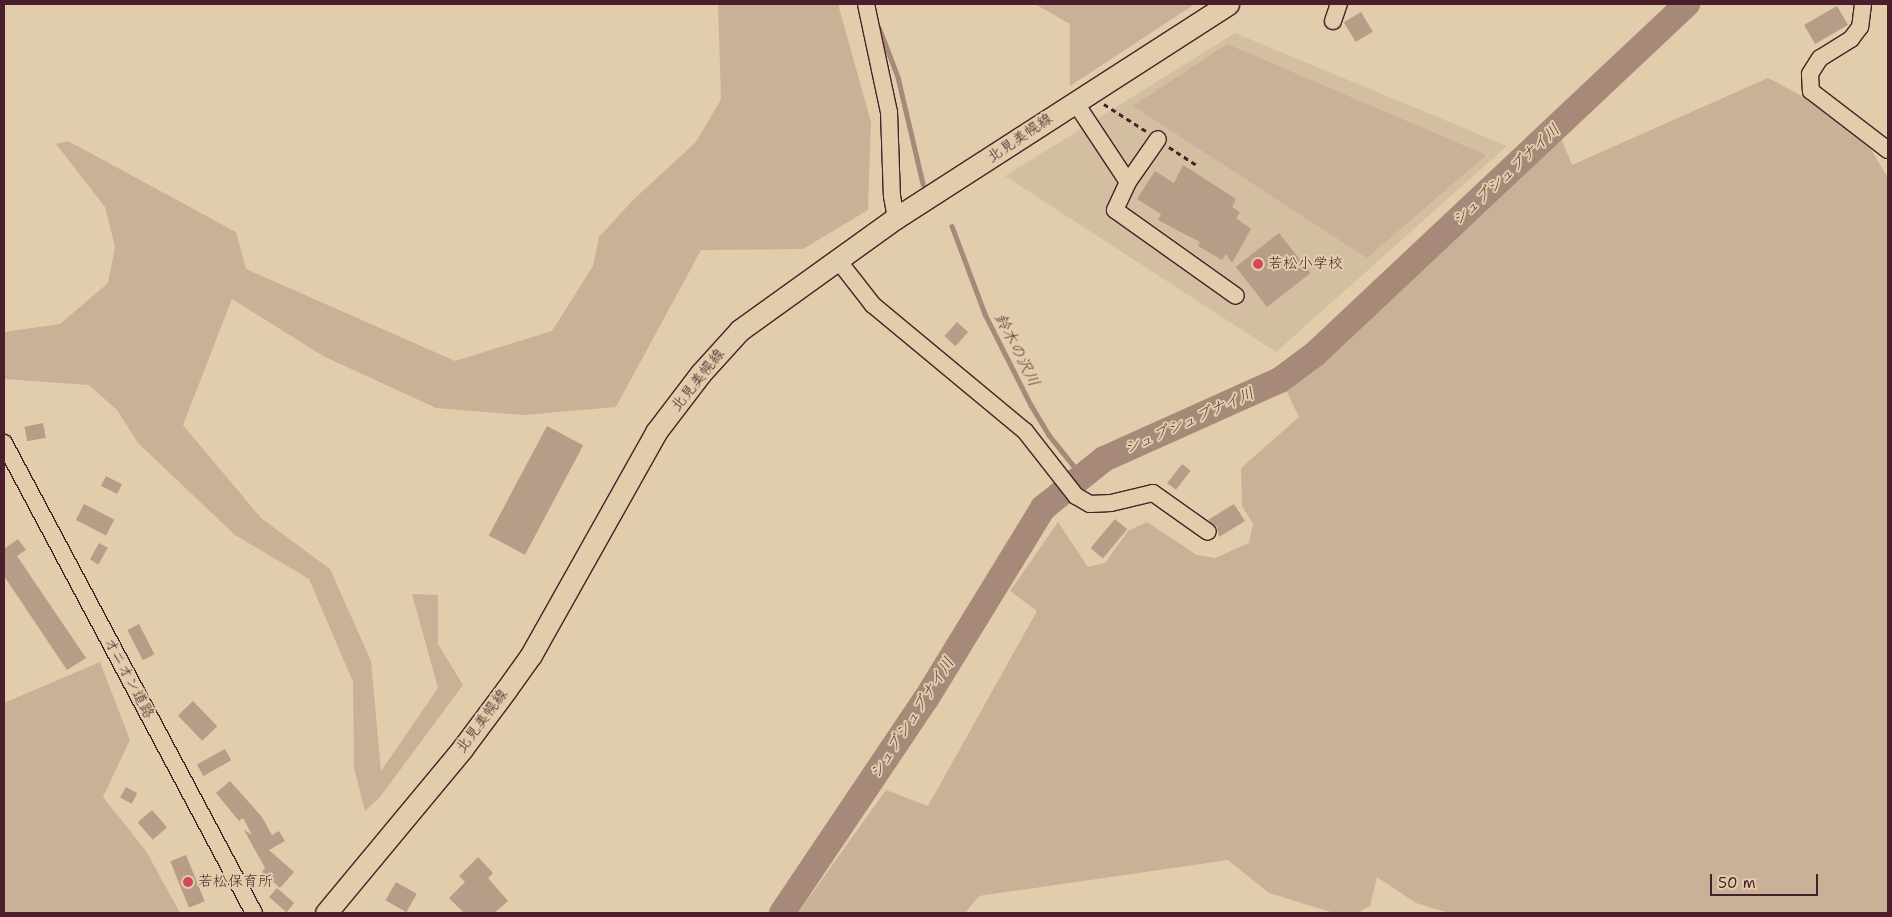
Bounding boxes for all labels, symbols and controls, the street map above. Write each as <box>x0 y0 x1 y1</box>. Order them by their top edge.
street label: 北見美幌線 <box>984 110 1056 166</box>
water label: シュブシュブナイ川 <box>1447 119 1565 231</box>
place label: 若松小学校 <box>1268 255 1343 273</box>
marker: 若松小学校 <box>1252 258 1264 270</box>
water label: 鈴木の沢川 <box>990 310 1044 390</box>
street label: 北見美幌線 <box>667 345 729 415</box>
water label: シュブシュブナイ川 <box>1119 383 1259 459</box>
street label: オニオン道路 <box>100 634 158 722</box>
water label: シュブシュブナイ川 <box>865 652 959 784</box>
street label: 北見美幌線 <box>452 686 512 756</box>
scale bar <box>1712 864 1820 896</box>
place label: 若松保育所 <box>198 873 273 891</box>
text: 50 m <box>1718 873 1756 893</box>
marker: 若松保育所 <box>182 876 194 888</box>

